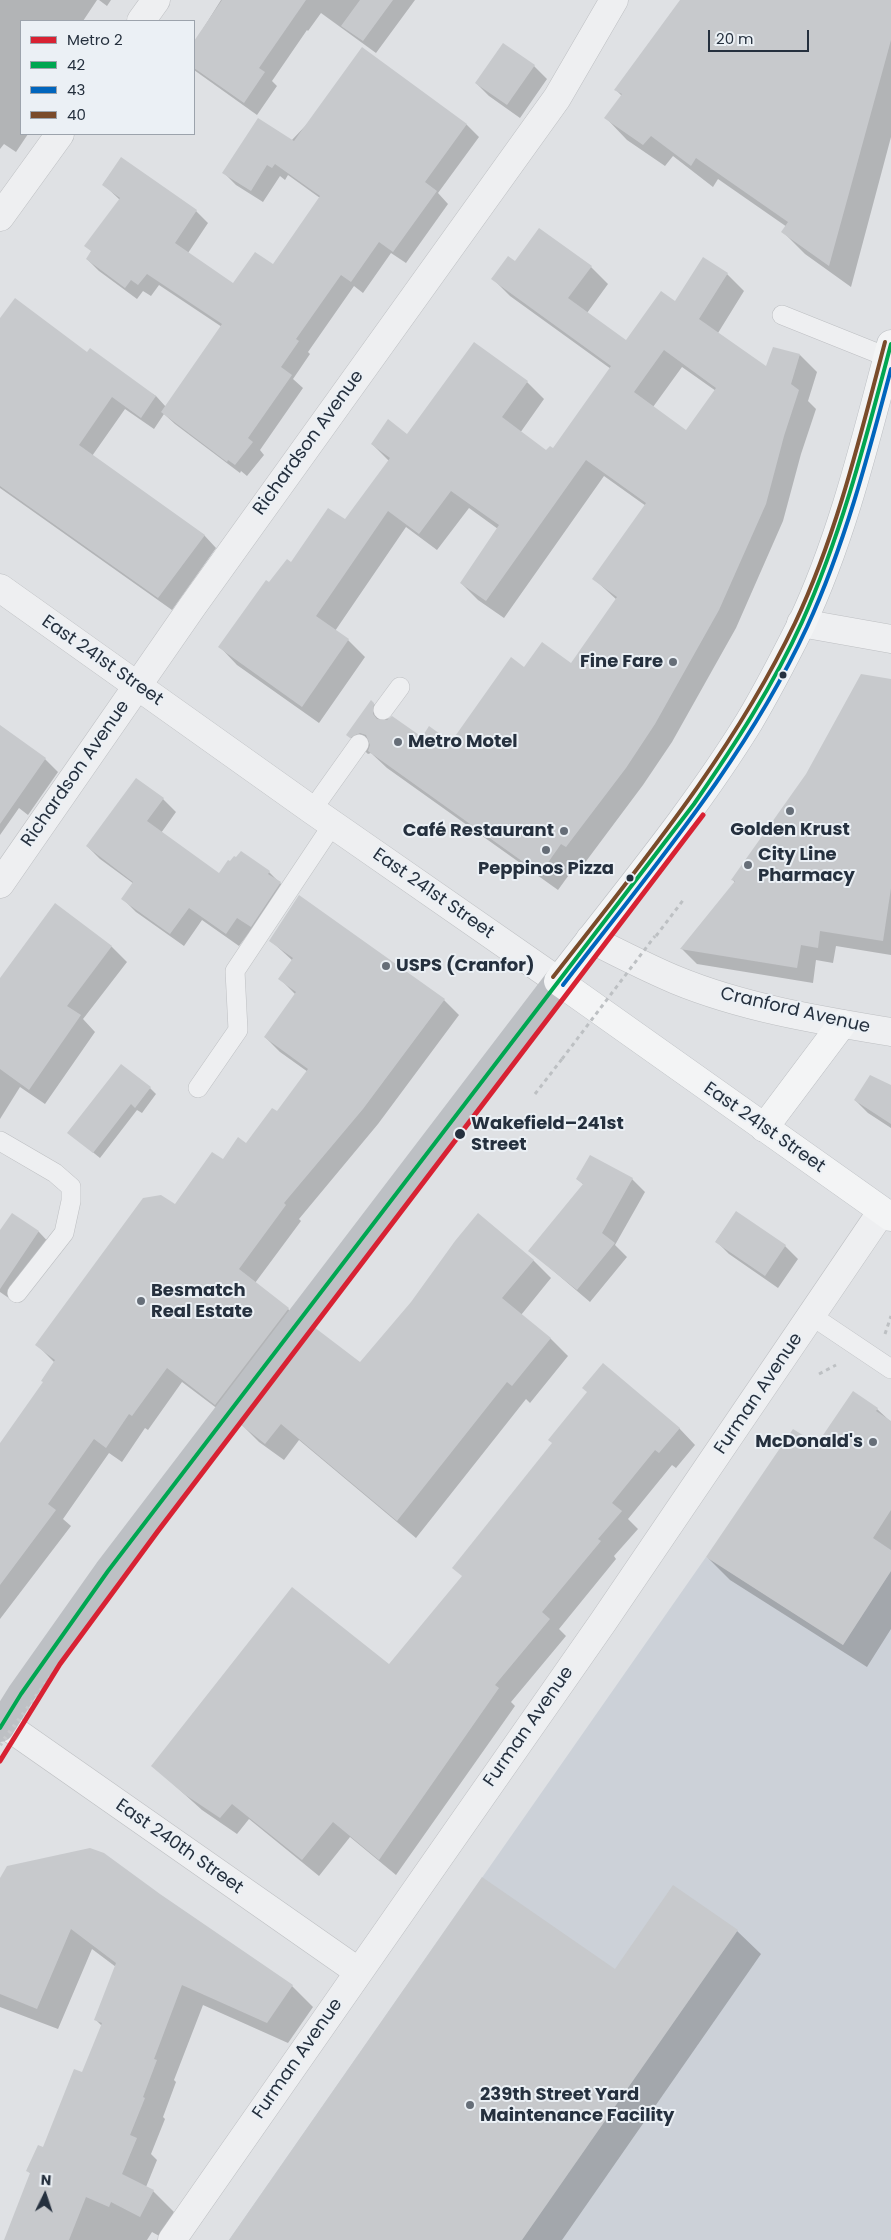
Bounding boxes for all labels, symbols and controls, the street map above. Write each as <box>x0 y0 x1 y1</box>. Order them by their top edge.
legend <box>20 20 195 135</box>
scale bar <box>711 20 812 52</box>
text: 20 m <box>716 28 754 49</box>
text: Metro 2 <box>67 29 123 50</box>
text: 42 <box>67 54 85 75</box>
text: 43 <box>67 79 85 100</box>
text: 40 <box>67 104 86 125</box>
street label: Richardson Avenue <box>249 366 369 520</box>
street label: East 241st Street <box>37 611 167 711</box>
place label: Fine Fare <box>580 651 663 673</box>
marker: Fine Fare <box>667 656 679 668</box>
unlabelled marker <box>778 670 788 680</box>
street label: Richardson Avenue <box>17 697 135 851</box>
place label: Metro Motel <box>408 731 518 753</box>
marker: Metro Motel <box>392 736 404 748</box>
marker: Golden Krust <box>784 805 796 817</box>
place label: Golden Krust <box>730 819 850 841</box>
place label: Café Restaurant <box>403 820 554 842</box>
marker: Café Restaurant <box>558 825 570 837</box>
street label: East 241st Street <box>368 844 498 944</box>
marker: Peppinos Pizza <box>540 844 552 856</box>
place label: City Line Pharmacy <box>758 844 855 886</box>
place label: Peppinos Pizza <box>478 858 614 880</box>
marker: City Line Pharmacy <box>742 859 754 871</box>
unlabelled marker <box>625 873 635 883</box>
place label: USPS (Cranfor) <box>396 955 534 977</box>
marker: USPS (Cranfor) <box>380 960 392 972</box>
street label: Cranford Avenue <box>718 983 872 1039</box>
street label: East 241st Street <box>699 1078 829 1178</box>
place label: Wakefield–241st Street <box>471 1113 624 1156</box>
marker: Wakefield–241st Street <box>453 1127 467 1141</box>
place label: Besmatch Real Estate <box>151 1280 253 1322</box>
marker: Besmatch Real Estate <box>135 1295 147 1307</box>
street label: Furman Avenue <box>710 1329 808 1459</box>
place label: McDonald's <box>755 1431 863 1453</box>
marker: McDonald's <box>867 1436 879 1448</box>
street label: Furman Avenue <box>479 1663 579 1791</box>
street label: East 240th Street <box>111 1795 247 1899</box>
street label: Furman Avenue <box>248 1995 348 2123</box>
place label: 239th Street Yard Maintenance Facility <box>480 2084 674 2126</box>
marker: 239th Street Yard Maintenance Facility <box>464 2099 476 2111</box>
north arrow <box>20 2170 70 2220</box>
text: N <box>40 2170 52 2190</box>

